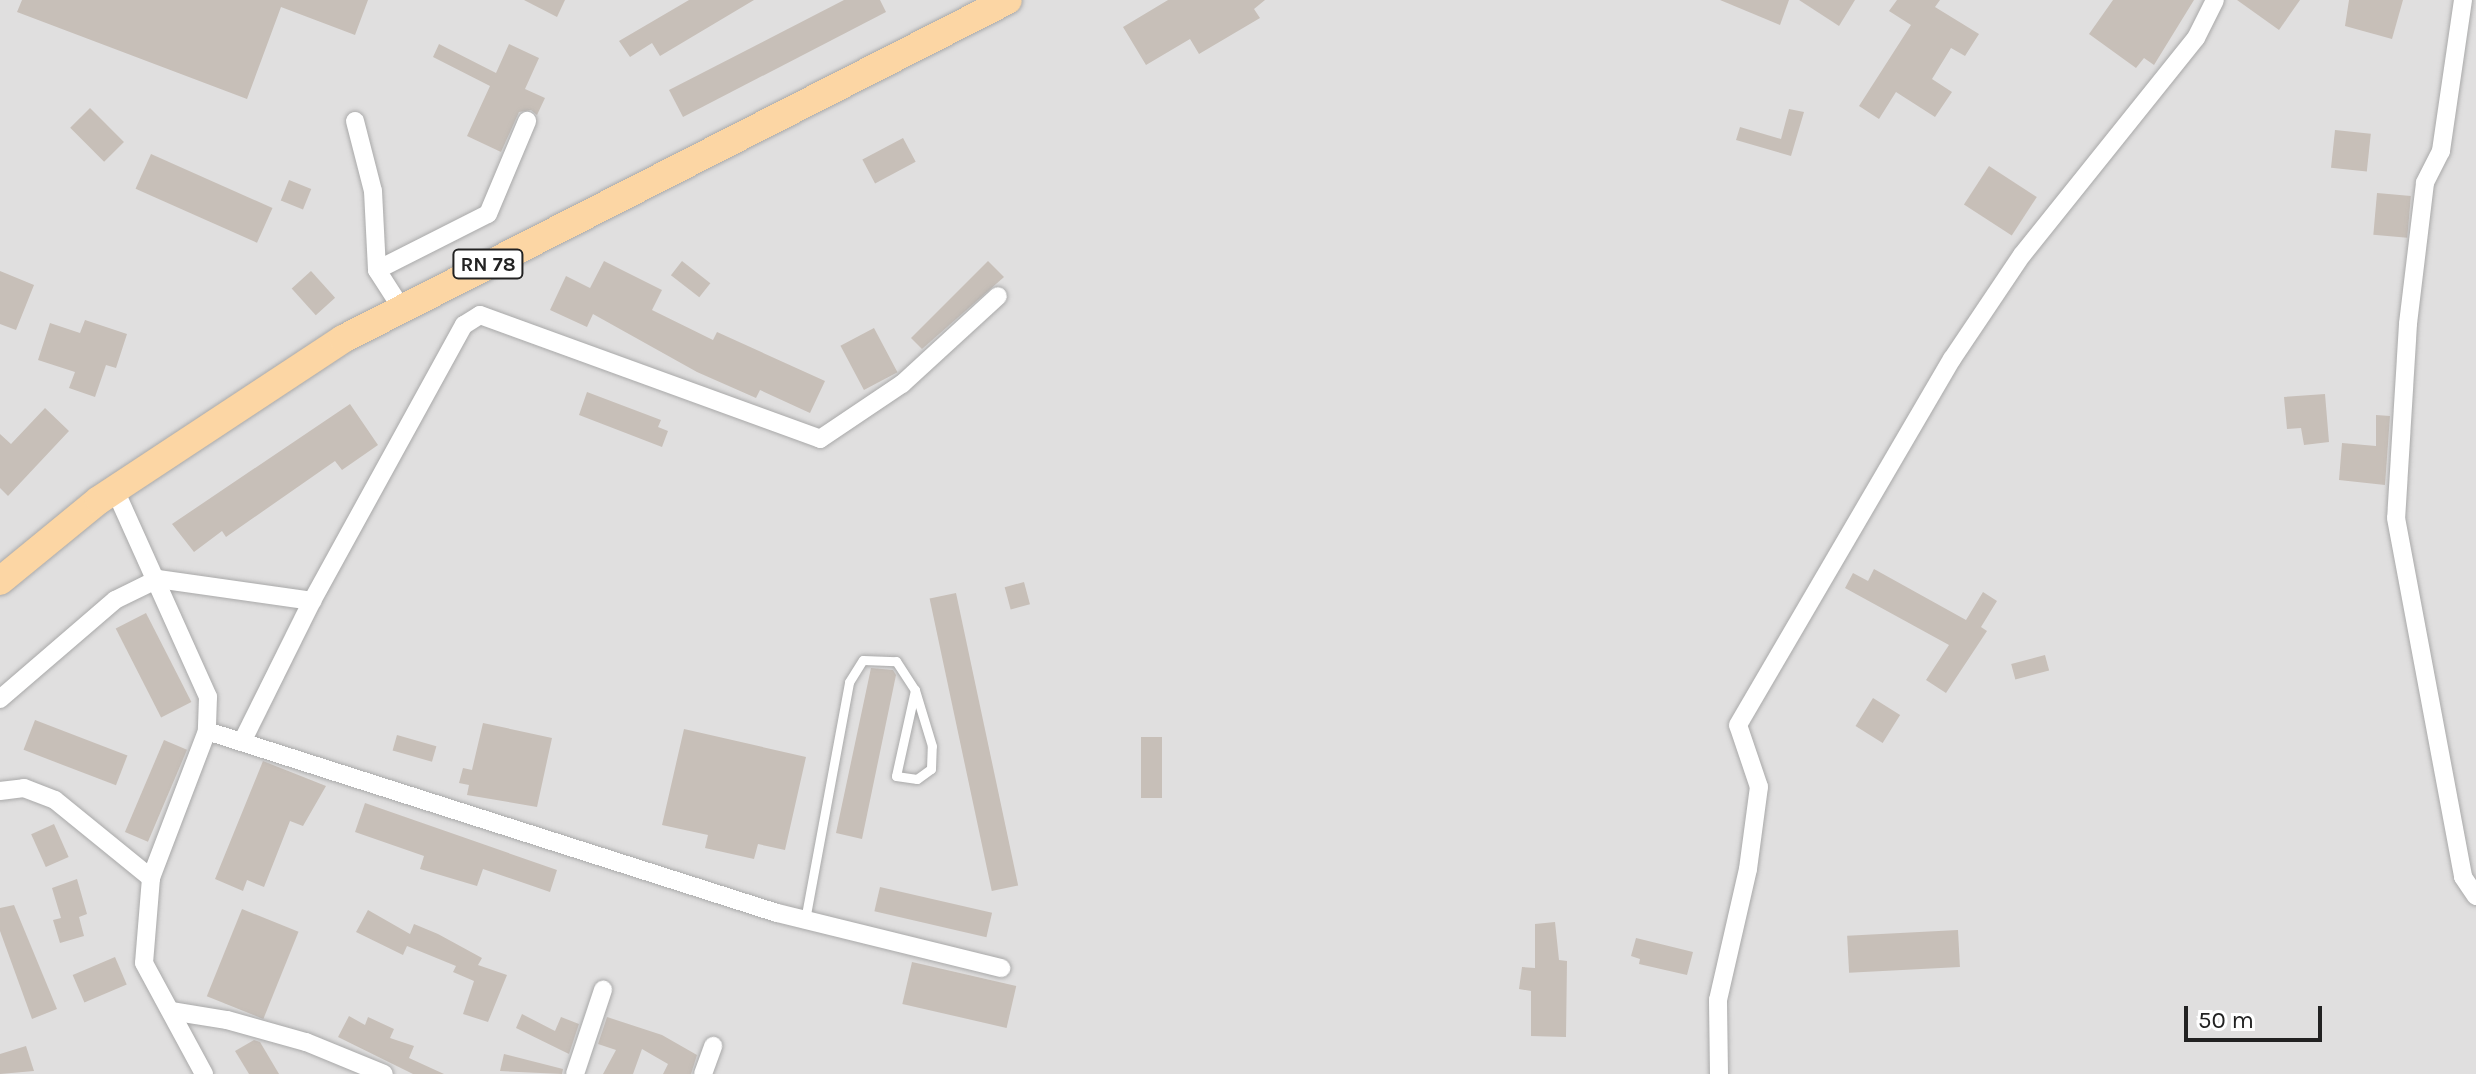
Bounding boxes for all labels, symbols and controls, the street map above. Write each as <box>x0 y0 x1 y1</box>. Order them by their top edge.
road number: RN 78 <box>452 248 524 280</box>
scale bar <box>2188 990 2326 1040</box>
text: 50 m <box>2198 1006 2254 1034</box>

